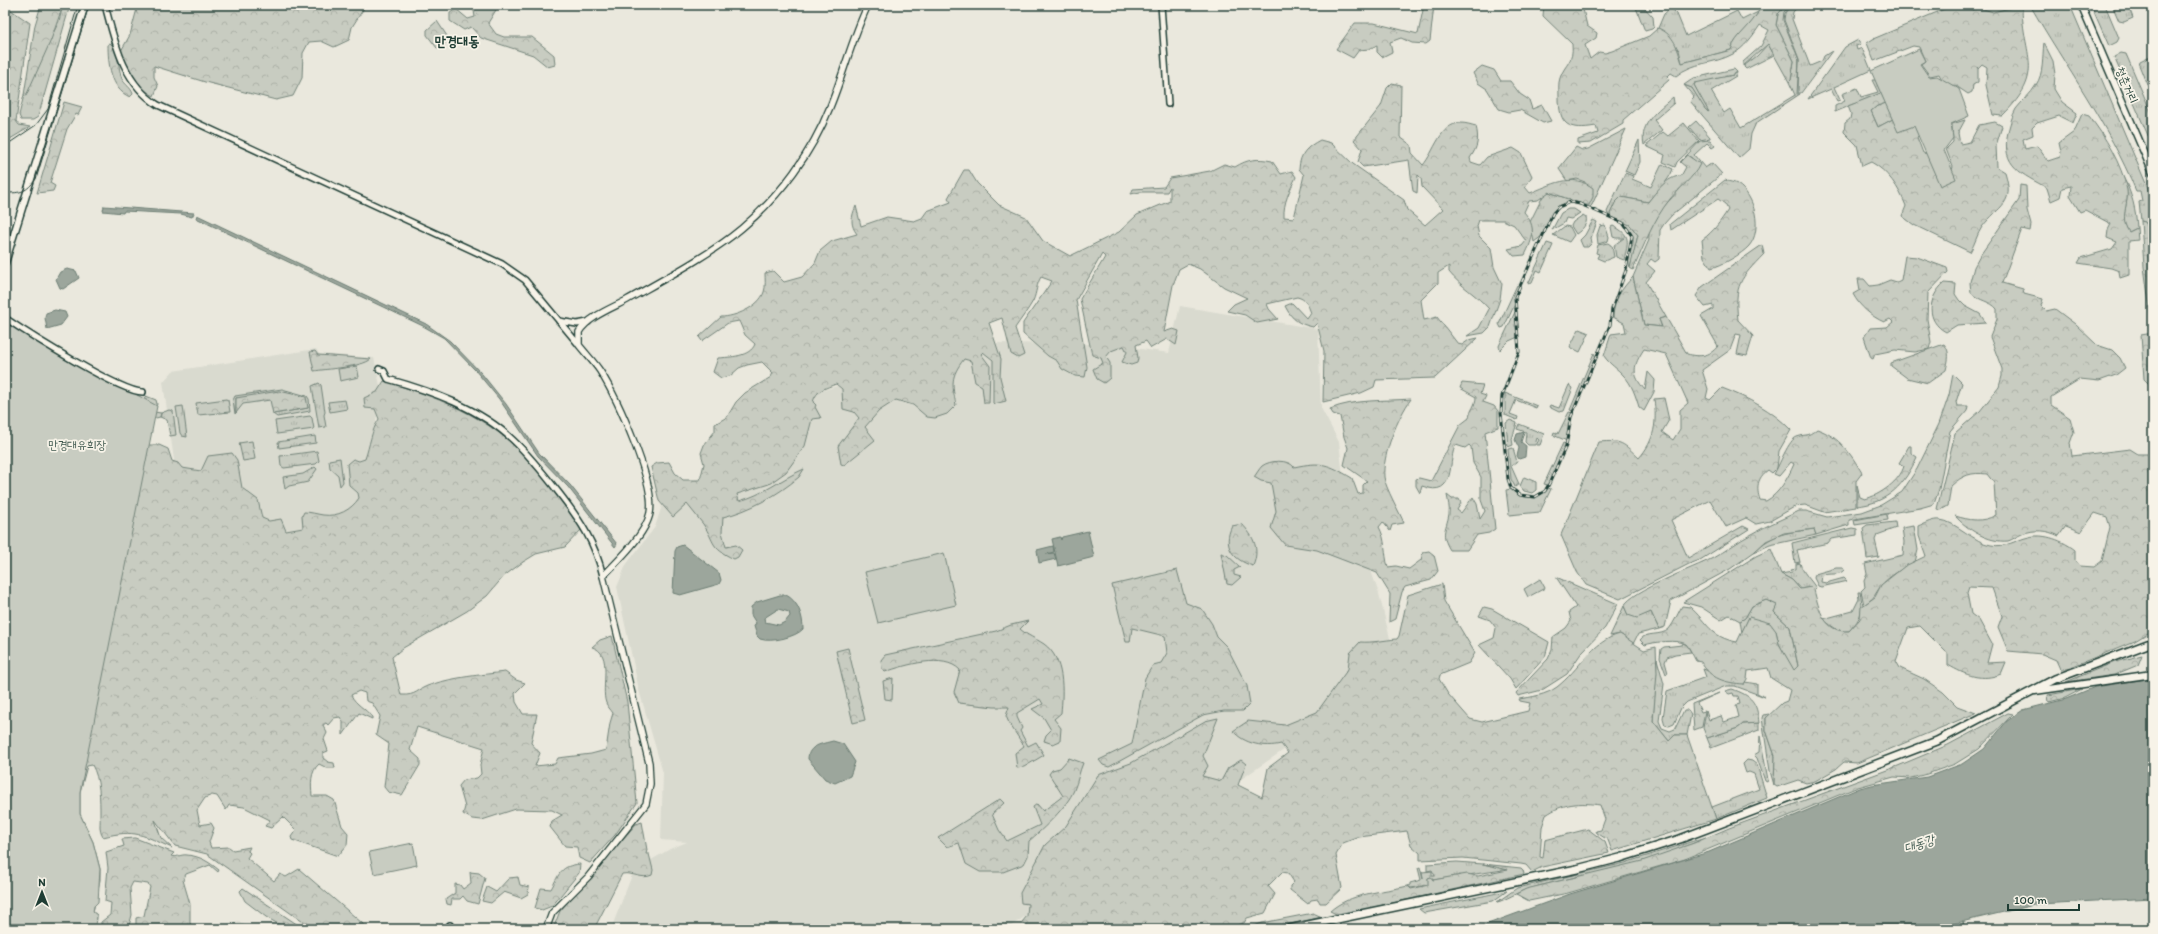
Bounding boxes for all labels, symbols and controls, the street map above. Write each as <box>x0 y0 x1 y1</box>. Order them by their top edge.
district label: 만경대동 <box>434 33 480 50</box>
street label: 청춘거리 <box>2113 64 2141 106</box>
park label: 만경대유희장 <box>48 438 106 452</box>
water label: 대동강 <box>1902 831 1938 855</box>
north arrow <box>22 872 62 912</box>
text: N <box>38 876 46 889</box>
scale bar <box>2008 886 2079 912</box>
text: 100 m <box>2014 893 2047 907</box>

